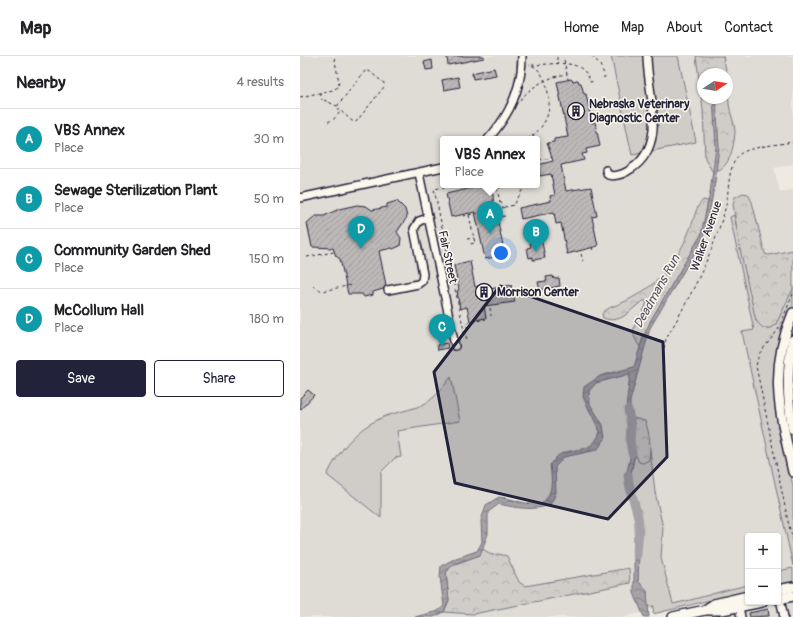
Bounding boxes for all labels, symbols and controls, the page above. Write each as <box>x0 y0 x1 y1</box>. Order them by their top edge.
text: Map <box>20 16 51 40</box>
text: Home <box>564 19 599 36</box>
text: Map <box>621 19 644 36</box>
text: About <box>666 19 702 36</box>
text: Contact <box>724 19 773 36</box>
north arrow <box>697 68 733 104</box>
text: Nearby <box>16 72 65 93</box>
text: 4 results <box>237 74 284 90</box>
place label: Nebraska Veterinary Diagnostic Center <box>589 97 690 126</box>
building icon: Nebraska Veterinary Diagnostic Center <box>566 101 586 121</box>
text: VBS Annex <box>54 121 125 140</box>
text: A <box>25 131 33 147</box>
text: 30 m <box>254 131 284 147</box>
popup <box>440 136 540 188</box>
text: Place <box>54 140 83 156</box>
text: VBS Annex <box>454 145 526 164</box>
text: Place <box>454 164 484 180</box>
text: Sewage Sterilization Plant <box>54 181 217 200</box>
text: B <box>25 191 33 207</box>
text: 50 m <box>254 191 284 207</box>
street label: Walker Avenue <box>687 199 726 273</box>
text: Place <box>54 200 83 216</box>
pin: A <box>477 201 503 234</box>
pin: D <box>348 216 374 249</box>
pin: B <box>523 219 549 252</box>
street label: Fair Street <box>435 229 460 285</box>
text: Community Garden Shed <box>54 241 211 260</box>
your location <box>491 243 511 263</box>
text: C <box>25 251 33 267</box>
text: 150 m <box>249 251 284 267</box>
water label: Deadmans Run <box>630 251 684 331</box>
text: Place <box>54 260 83 276</box>
building icon: Morrison Center <box>474 282 494 302</box>
place label: Morrison Center <box>497 285 579 300</box>
text: McCollum Hall <box>54 301 144 320</box>
text: D <box>25 311 33 327</box>
text: 180 m <box>249 311 284 327</box>
pin: C <box>429 314 455 347</box>
text: Place <box>54 320 83 336</box>
button: Save <box>16 360 146 397</box>
button: Share <box>154 360 284 397</box>
map controls <box>745 533 781 605</box>
button: + <box>745 533 781 569</box>
button: − <box>745 569 781 605</box>

